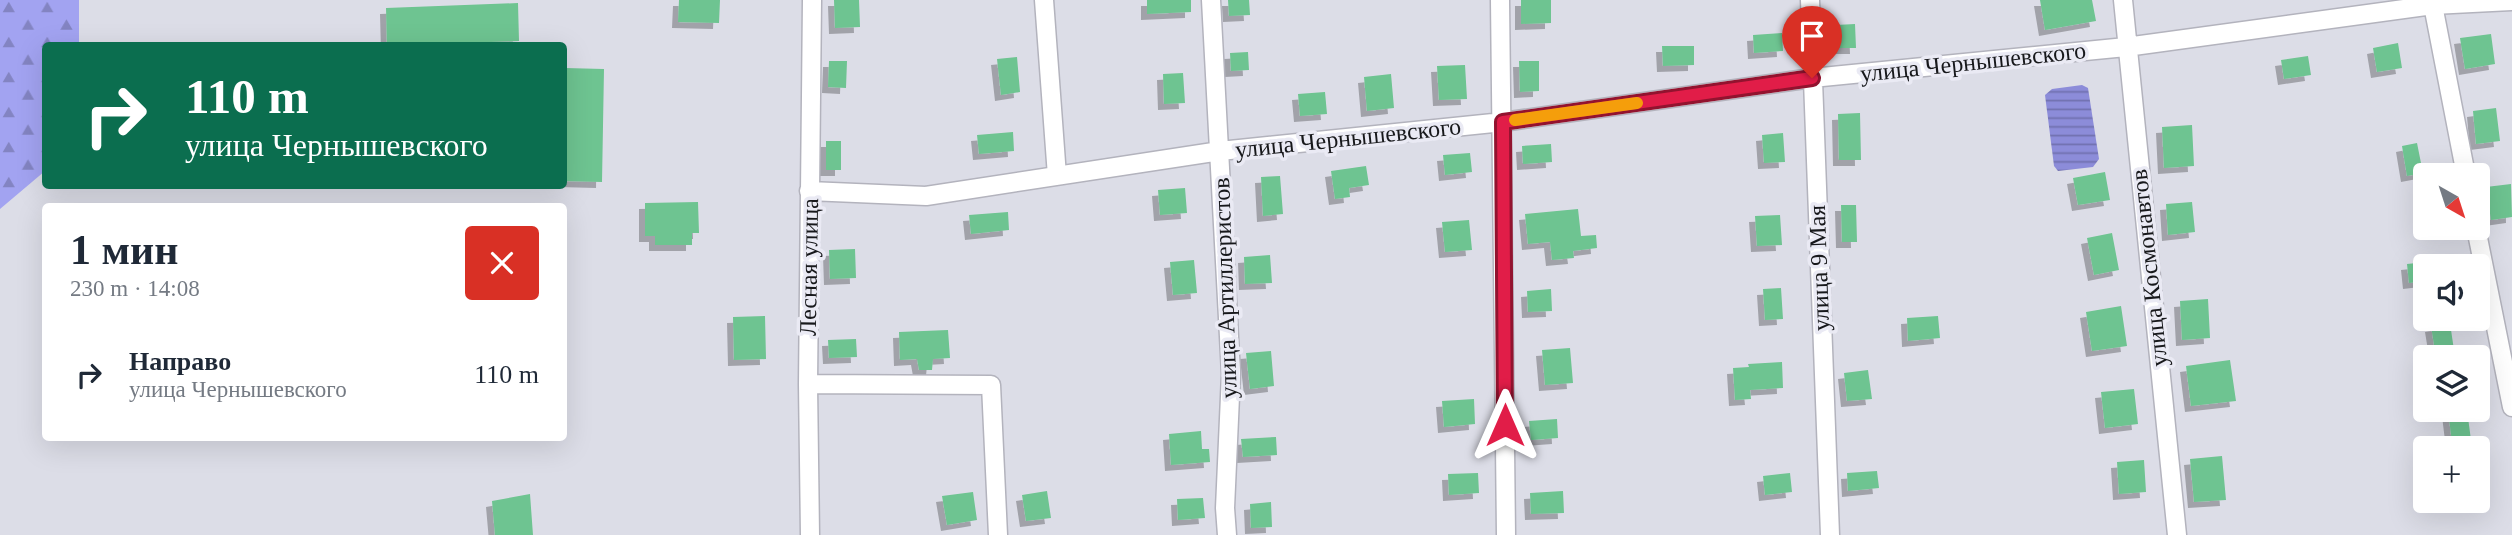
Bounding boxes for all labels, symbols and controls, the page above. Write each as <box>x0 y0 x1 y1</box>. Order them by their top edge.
pin <box>1782 6 1842 78</box>
icon: arrive <box>1793 17 1831 55</box>
street label: улица Чернышевского <box>1859 37 2087 87</box>
text: 110 m <box>185 69 309 124</box>
icon: right <box>70 70 161 161</box>
street label: улица Чернышевского <box>1234 113 1462 163</box>
text: улица Чернышевского <box>185 127 488 163</box>
north arrow <box>2413 163 2490 240</box>
map controls <box>2413 163 2490 513</box>
street label: улица Космонавтов <box>2126 168 2172 368</box>
street label: улица Артиллеристов <box>1208 177 1242 399</box>
street label: Лесная улица <box>795 198 823 336</box>
street label: улица 9 Мая <box>1804 204 1834 332</box>
button: close <box>465 226 539 300</box>
text: 1 мин <box>70 227 179 273</box>
button: sound <box>2413 254 2490 331</box>
text: 230 m · 14:08 <box>70 276 200 301</box>
button: layers <box>2413 345 2490 422</box>
text: Направо <box>129 347 231 376</box>
icon: right <box>70 356 108 394</box>
text: 110 m <box>474 360 539 389</box>
text: улица Чернышевского <box>129 377 347 402</box>
position arrow <box>1468 388 1542 462</box>
button: + <box>2413 436 2490 513</box>

